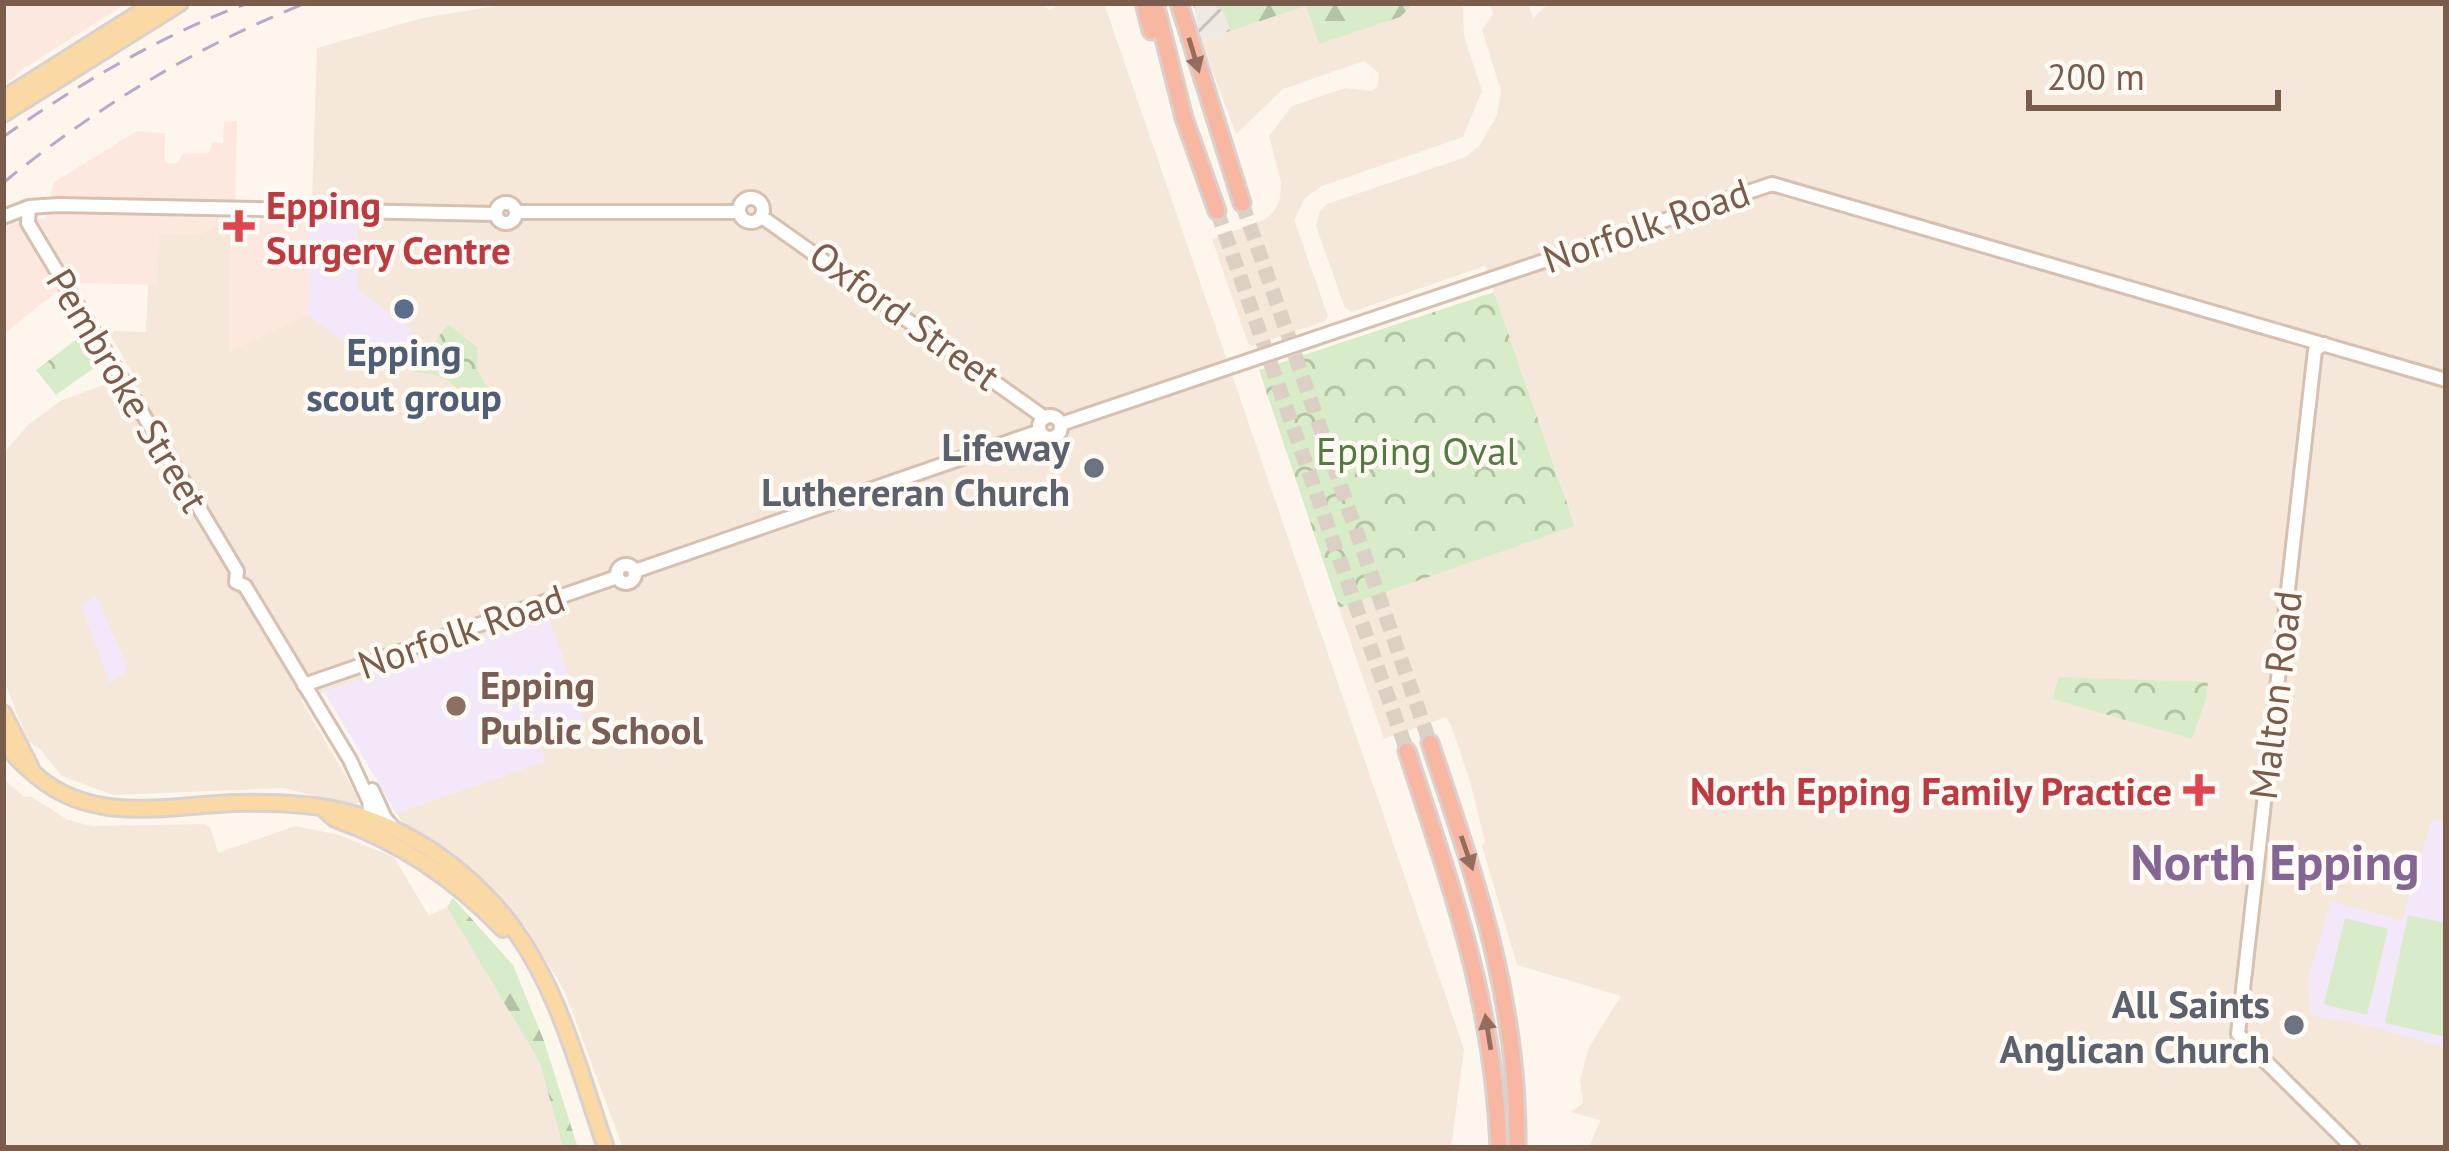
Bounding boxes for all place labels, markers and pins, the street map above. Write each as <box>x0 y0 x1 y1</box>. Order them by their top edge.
place label: Epping Surgery Centre <box>266 179 511 275</box>
marker: Epping Surgery Centre <box>223 210 255 242</box>
marker: Epping scout group <box>391 296 417 322</box>
place label: Epping scout group <box>306 326 502 422</box>
place label: Lifeway Luthereran Church <box>761 421 1070 517</box>
marker: Lifeway Luthereran Church <box>1081 455 1107 481</box>
place label: Epping Public School <box>480 659 704 755</box>
marker: Epping Public School <box>443 693 469 719</box>
place label: North Epping Family Practice <box>1690 765 2172 816</box>
marker: North Epping Family Practice <box>2183 774 2215 806</box>
place label: All Saints Anglican Church <box>2000 978 2270 1074</box>
marker: All Saints Anglican Church <box>2281 1012 2307 1038</box>

